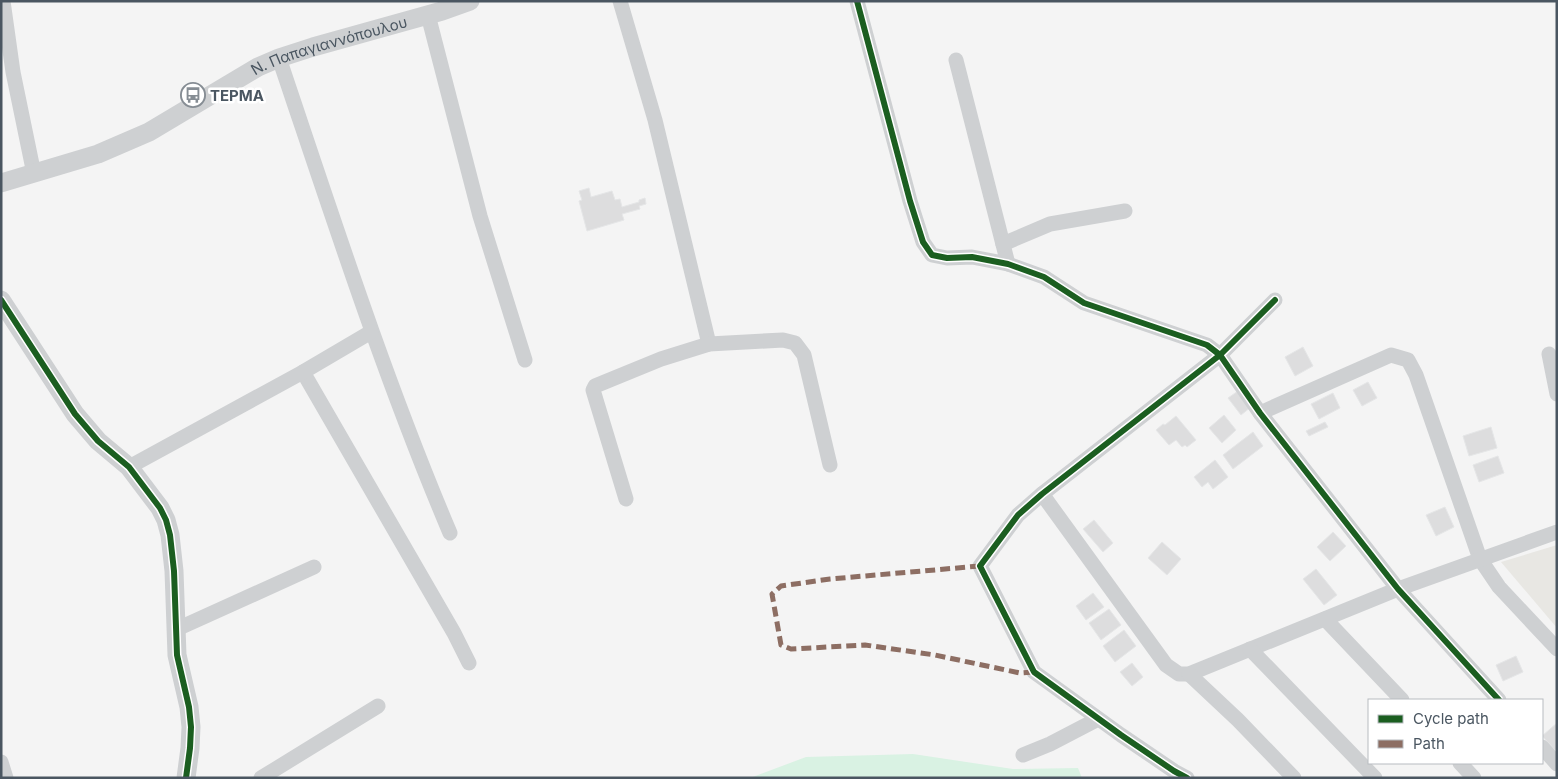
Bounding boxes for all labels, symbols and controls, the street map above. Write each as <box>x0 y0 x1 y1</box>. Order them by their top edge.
street label: Ν. Παπαγιαννόπουλου <box>247 12 409 79</box>
bus stop icon: ΤΕΡΜΑ <box>180 82 206 108</box>
place label: ΤΕΡΜΑ <box>210 86 264 105</box>
legend <box>1368 699 1543 764</box>
text: Cycle path <box>1413 709 1489 728</box>
text: Path <box>1413 734 1445 753</box>

